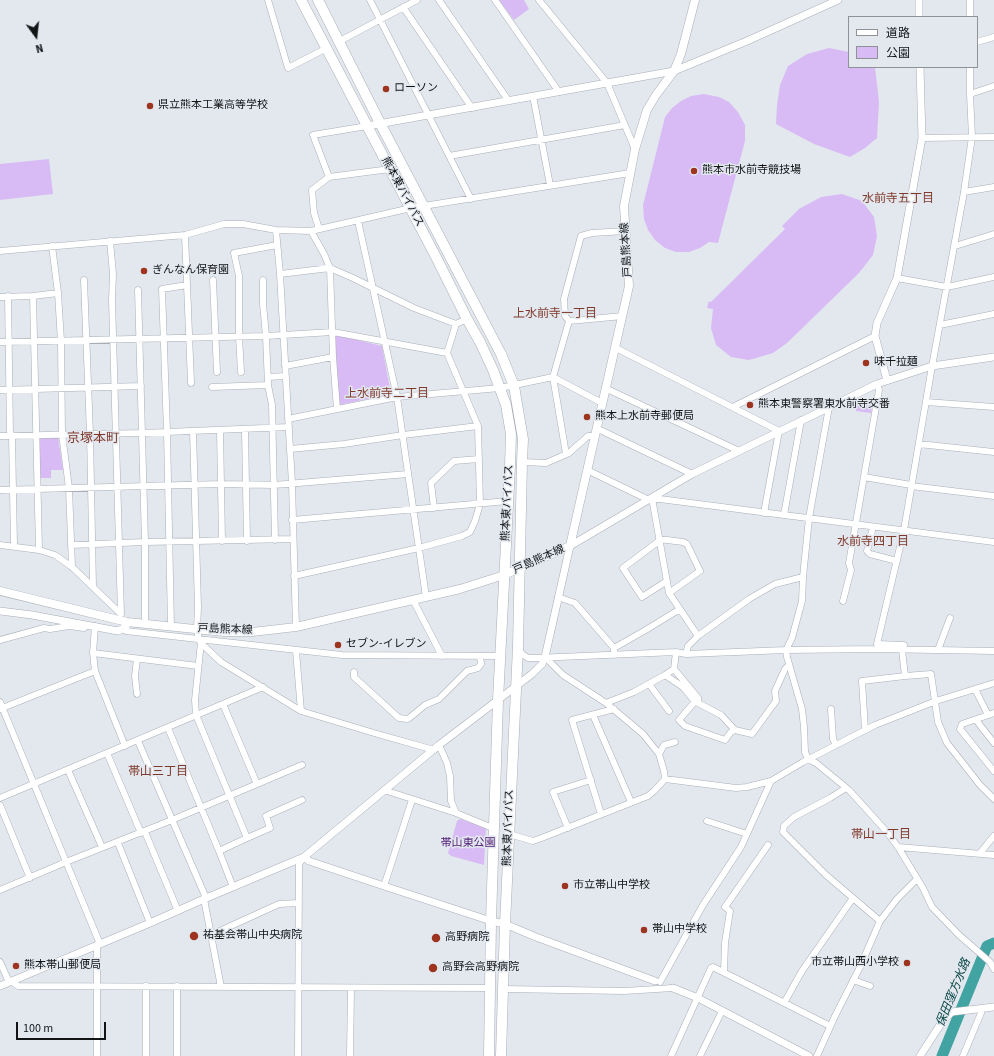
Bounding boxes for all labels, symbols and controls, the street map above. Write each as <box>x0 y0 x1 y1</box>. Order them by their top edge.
north arrow <box>16 16 56 56</box>
legend <box>848 16 978 68</box>
text: 道路 <box>886 25 910 42</box>
text: N <box>34 40 45 56</box>
text: 公園 <box>886 45 910 62</box>
place label: ローソン <box>394 82 438 96</box>
marker: ローソン <box>381 84 391 94</box>
place label: 県立熊本工業高等学校 <box>158 99 268 113</box>
marker: 県立熊本工業高等学校 <box>145 101 155 111</box>
street label: 熊本東バイパス <box>378 155 426 229</box>
place label: 熊本市水前寺競技場 <box>702 164 801 178</box>
marker: 熊本市水前寺競技場 <box>689 166 699 176</box>
district label: 水前寺五丁目 <box>862 192 934 206</box>
street label: 戸島熊本線 <box>618 222 636 278</box>
place label: ぎんなん保育園 <box>152 264 229 278</box>
marker: ぎんなん保育園 <box>139 266 149 276</box>
district label: 上水前寺一丁目 <box>513 307 597 321</box>
place label: 味千拉麺 <box>874 356 918 370</box>
marker: 味千拉麺 <box>861 358 871 368</box>
district label: 上水前寺二丁目 <box>345 387 429 401</box>
place label: 熊本東警察署東水前寺交番 <box>758 398 890 412</box>
marker: 熊本東警察署東水前寺交番 <box>745 400 755 410</box>
place label: 熊本上水前寺郵便局 <box>595 410 694 424</box>
marker: 熊本上水前寺郵便局 <box>582 412 592 422</box>
district label: 京塚本町 <box>67 431 119 447</box>
street label: 熊本東バイパス <box>499 464 517 542</box>
district label: 水前寺四丁目 <box>837 535 909 549</box>
street label: 戸島熊本線 <box>511 543 567 577</box>
street label: 戸島熊本線 <box>197 622 253 638</box>
place label: セブン-イレブン <box>346 638 426 652</box>
marker: セブン-イレブン <box>333 640 343 650</box>
district label: 帯山三丁目 <box>128 765 188 779</box>
street label: 熊本東バイパス <box>501 789 517 867</box>
district label: 帯山一丁目 <box>851 828 911 842</box>
park label: 帯山東公園 <box>441 837 495 851</box>
place label: 市立帯山中学校 <box>573 879 650 893</box>
marker: 市立帯山中学校 <box>560 881 570 891</box>
place label: 帯山中学校 <box>652 923 707 937</box>
marker: 帯山中学校 <box>639 925 649 935</box>
place label: 祐基会帯山中央病院 <box>203 929 302 943</box>
marker: 祐基会帯山中央病院 <box>188 930 200 942</box>
place label: 高野病院 <box>445 931 489 945</box>
marker: 高野病院 <box>430 932 442 944</box>
place label: 市立帯山西小学校 <box>811 956 899 970</box>
water label: 保田窪方水路 <box>934 957 974 1029</box>
marker: 市立帯山西小学校 <box>902 958 912 968</box>
place label: 熊本帯山郵便局 <box>24 959 101 973</box>
marker: 熊本帯山郵便局 <box>11 961 21 971</box>
place label: 高野会高野病院 <box>442 961 519 975</box>
marker: 高野会高野病院 <box>427 962 439 974</box>
scale bar <box>18 1014 108 1040</box>
text: 100 m <box>23 1020 53 1037</box>

